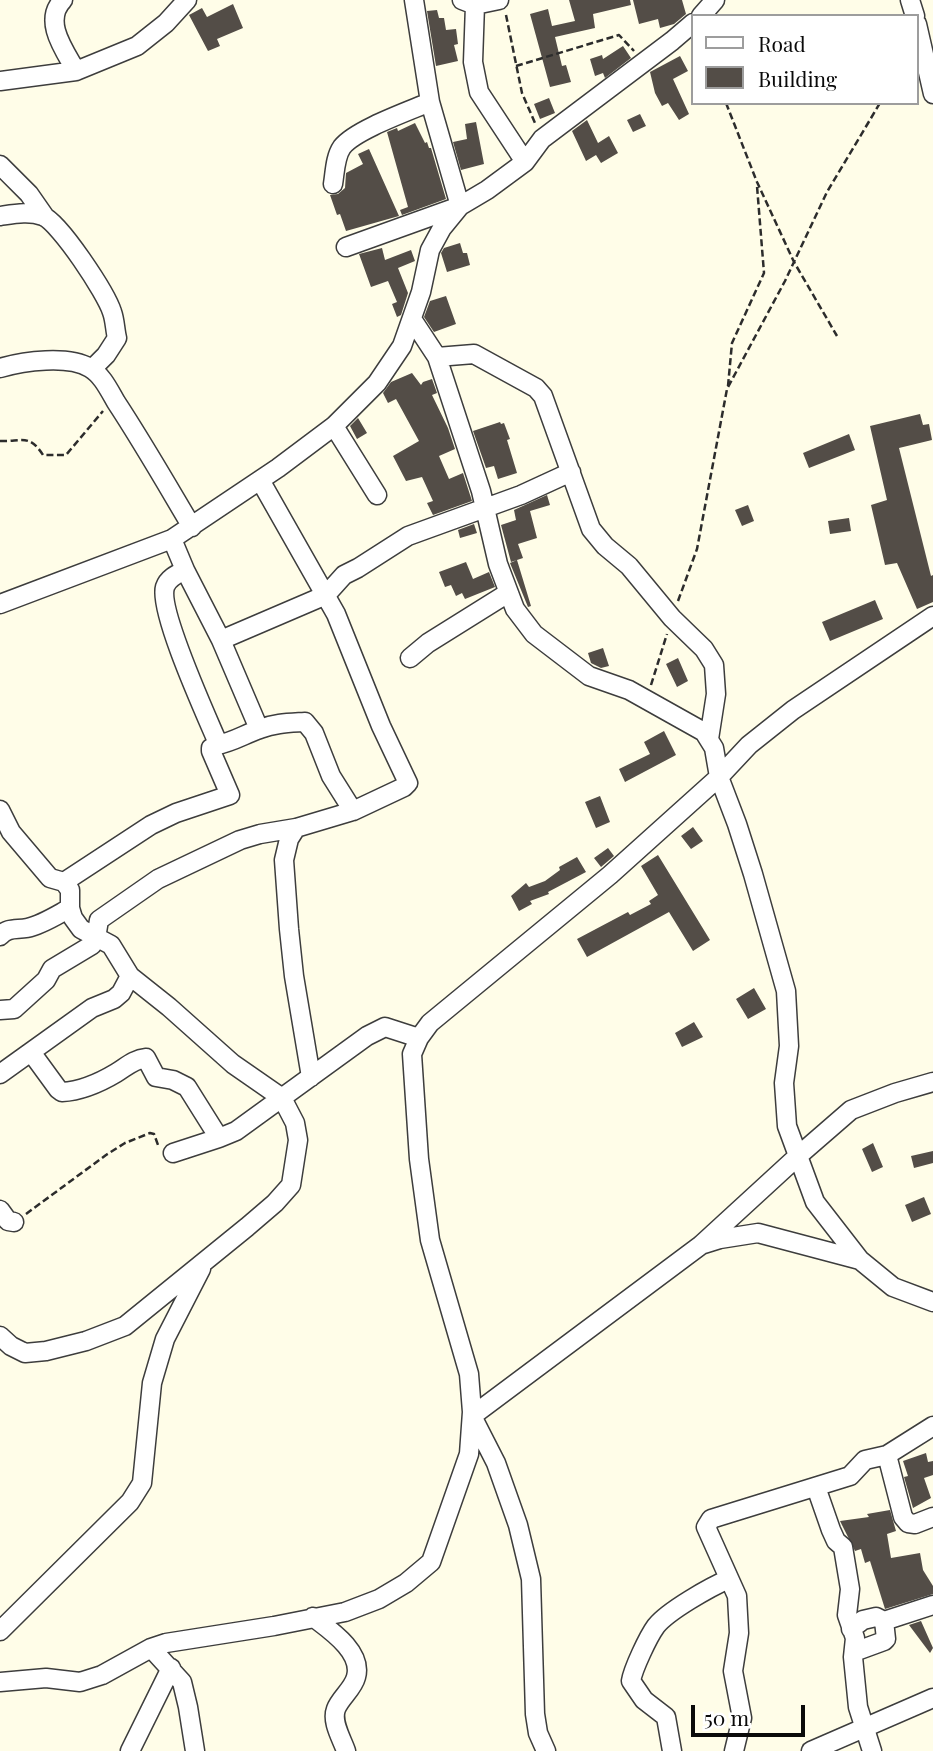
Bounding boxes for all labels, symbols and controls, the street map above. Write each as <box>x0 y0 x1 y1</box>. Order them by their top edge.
legend <box>692 14 919 105</box>
text: Road <box>758 29 806 57</box>
text: Building <box>758 64 837 92</box>
scale bar <box>695 1692 809 1736</box>
text: 50 m <box>704 1703 749 1731</box>

